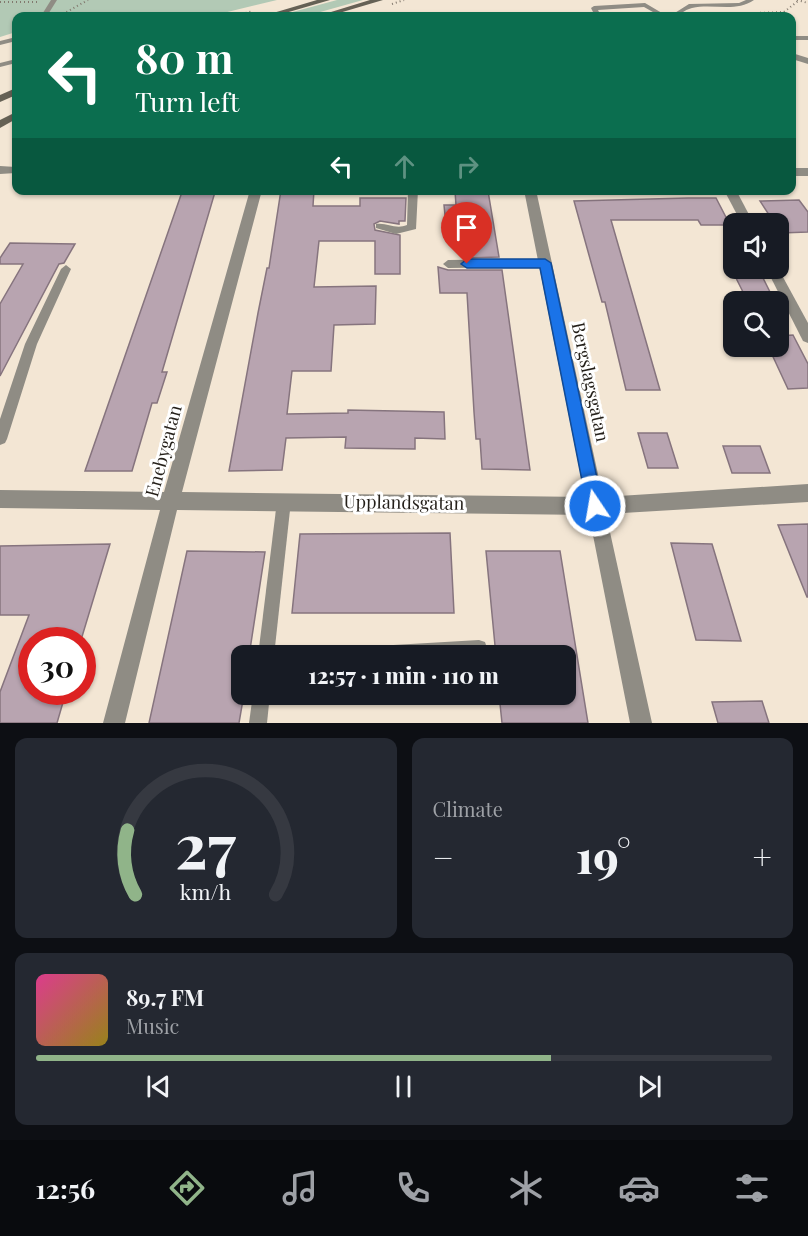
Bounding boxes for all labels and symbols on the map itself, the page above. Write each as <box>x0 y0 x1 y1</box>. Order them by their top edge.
pin <box>441 202 492 264</box>
street label: Bergslagsgatan <box>567 320 615 444</box>
street label: Enebygatan <box>139 402 187 499</box>
position arrow <box>563 474 627 538</box>
street label: Upplandsgatan <box>343 489 465 515</box>
speed limit sign: 30 <box>18 627 96 705</box>

